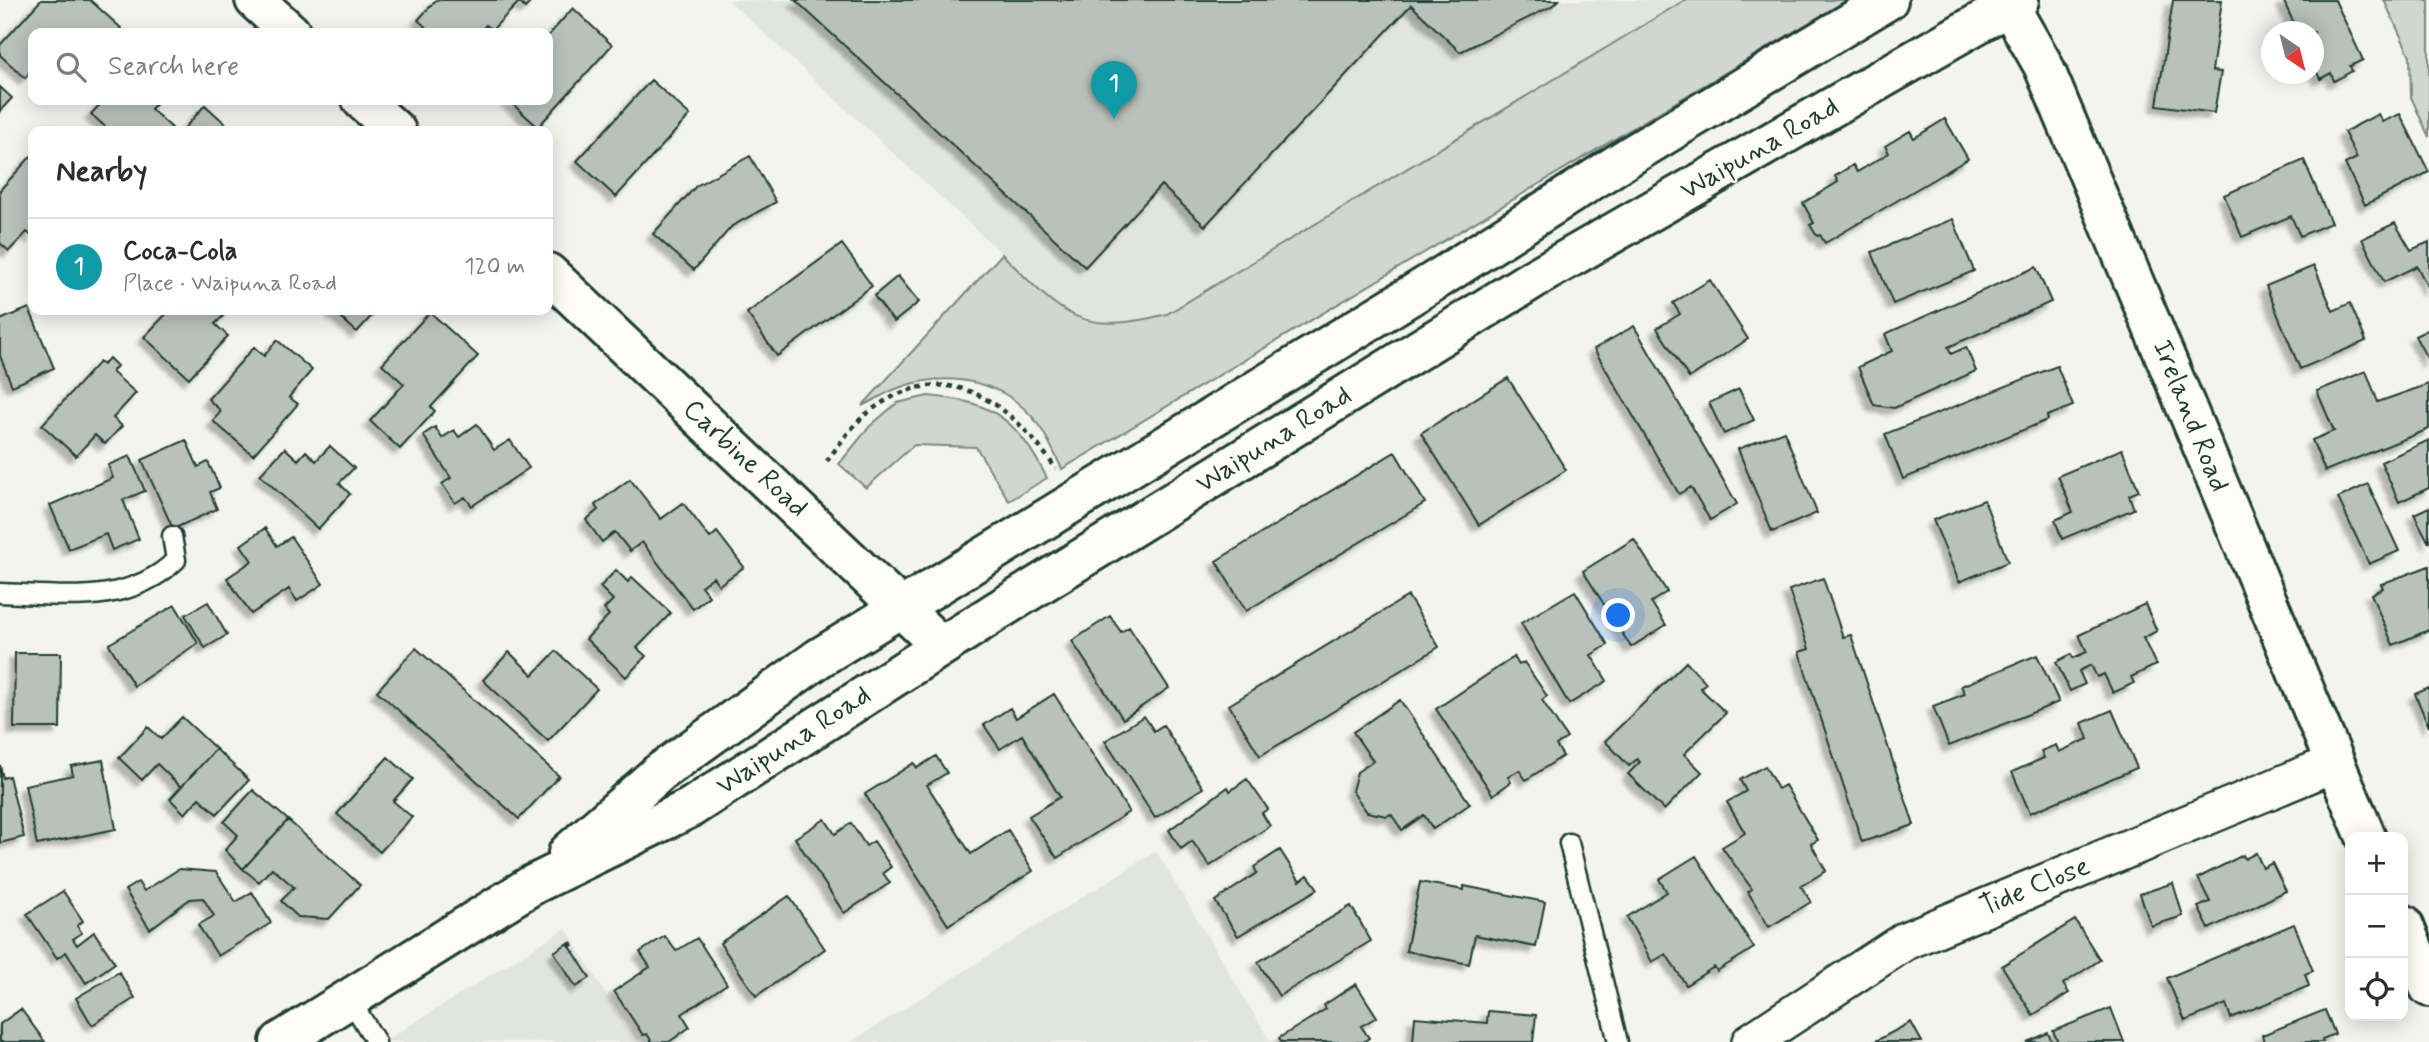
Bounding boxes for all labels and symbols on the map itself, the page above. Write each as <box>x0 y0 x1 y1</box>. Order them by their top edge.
north arrow <box>2261 21 2324 84</box>
pin: 1 <box>1091 61 1137 119</box>
street label: Waipuna Road <box>1674 89 1846 209</box>
street label: Ireland Road <box>2143 334 2237 498</box>
street label: Waipuna Road <box>1189 377 1359 503</box>
street label: Carbine Road <box>674 391 816 527</box>
your location <box>1601 598 1635 632</box>
street label: Waipuna Road <box>710 677 878 805</box>
street label: Tide Close <box>1974 848 2096 926</box>

